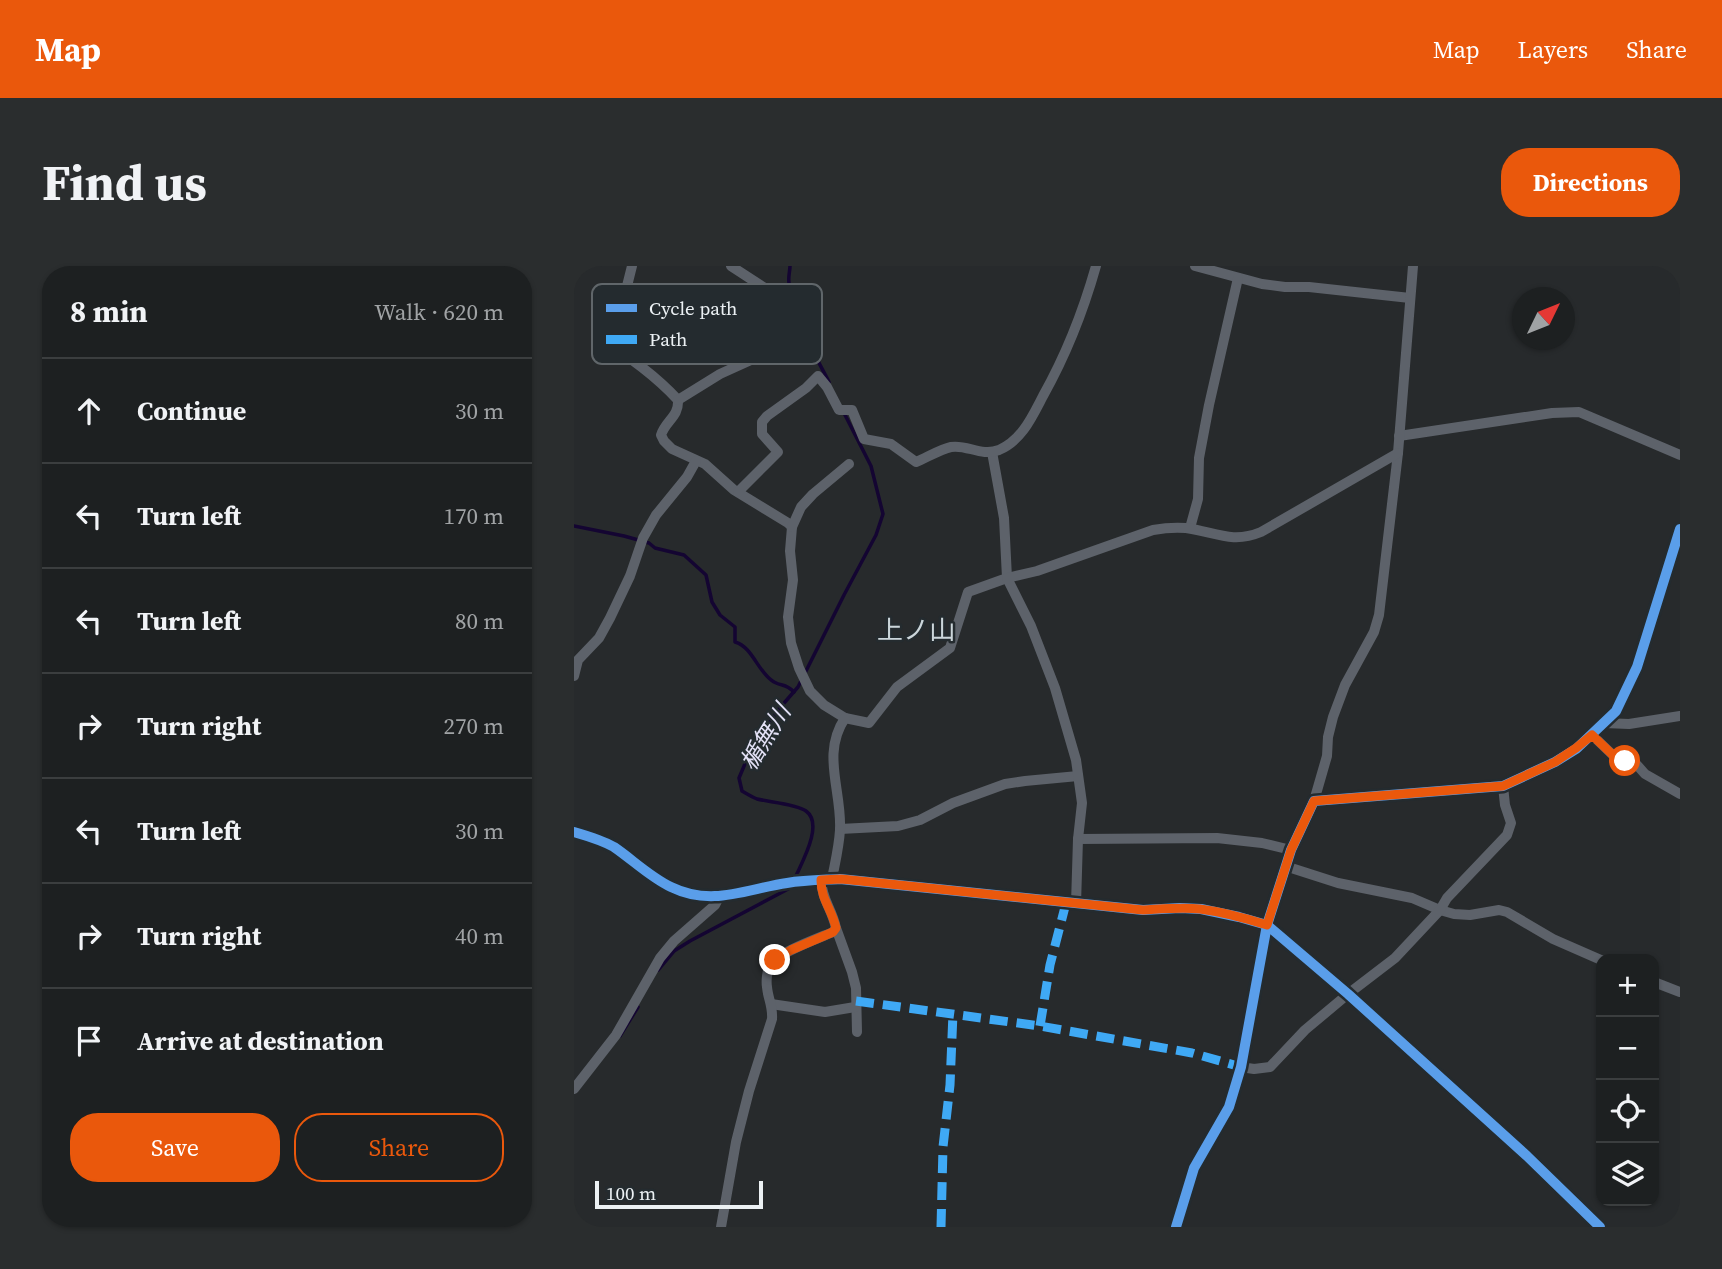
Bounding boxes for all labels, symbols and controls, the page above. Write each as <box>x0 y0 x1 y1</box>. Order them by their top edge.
text: Map <box>35 27 101 72</box>
text: Map <box>1433 33 1480 66</box>
text: Layers <box>1518 33 1588 66</box>
text: Share <box>1626 33 1687 66</box>
button: Directions <box>1501 148 1680 217</box>
text: Find us <box>42 149 207 216</box>
legend <box>592 284 822 364</box>
north arrow <box>1512 287 1575 350</box>
text: 8 min <box>70 291 148 332</box>
text: Cycle path <box>649 295 738 321</box>
text: Walk · 620 m <box>374 296 504 328</box>
text: Path <box>649 326 687 352</box>
icon: ahead <box>70 392 108 430</box>
text: Continue <box>137 393 246 429</box>
text: 30 m <box>455 395 504 427</box>
icon: left <box>70 497 108 535</box>
text: Turn left <box>137 498 241 534</box>
text: 170 m <box>443 500 504 532</box>
icon: left <box>70 602 108 640</box>
text: Turn left <box>137 603 241 639</box>
text: 80 m <box>455 605 504 637</box>
district label: 上ノ山 <box>877 612 955 648</box>
water label: 楯無川 <box>732 695 800 776</box>
icon: right <box>70 707 108 745</box>
text: Turn right <box>137 708 261 744</box>
text: 270 m <box>443 710 504 742</box>
route start <box>1609 745 1640 776</box>
icon: left <box>70 812 108 850</box>
text: Turn left <box>137 813 241 849</box>
text: 30 m <box>455 815 504 847</box>
icon: right <box>70 917 108 955</box>
text: Turn right <box>137 918 261 954</box>
text: 40 m <box>455 920 504 952</box>
route end <box>759 944 790 975</box>
map controls <box>1596 954 1659 1206</box>
button: + <box>1596 954 1659 1017</box>
button: − <box>1596 1017 1659 1080</box>
icon: arrive <box>70 1022 108 1060</box>
text: Arrive at destination <box>137 1023 384 1059</box>
button: locate <box>1596 1080 1659 1143</box>
button: Save <box>70 1113 280 1182</box>
button: Share <box>294 1113 504 1182</box>
button: layers <box>1596 1143 1659 1206</box>
scale bar <box>595 1178 763 1210</box>
text: 100 m <box>606 1180 656 1206</box>

